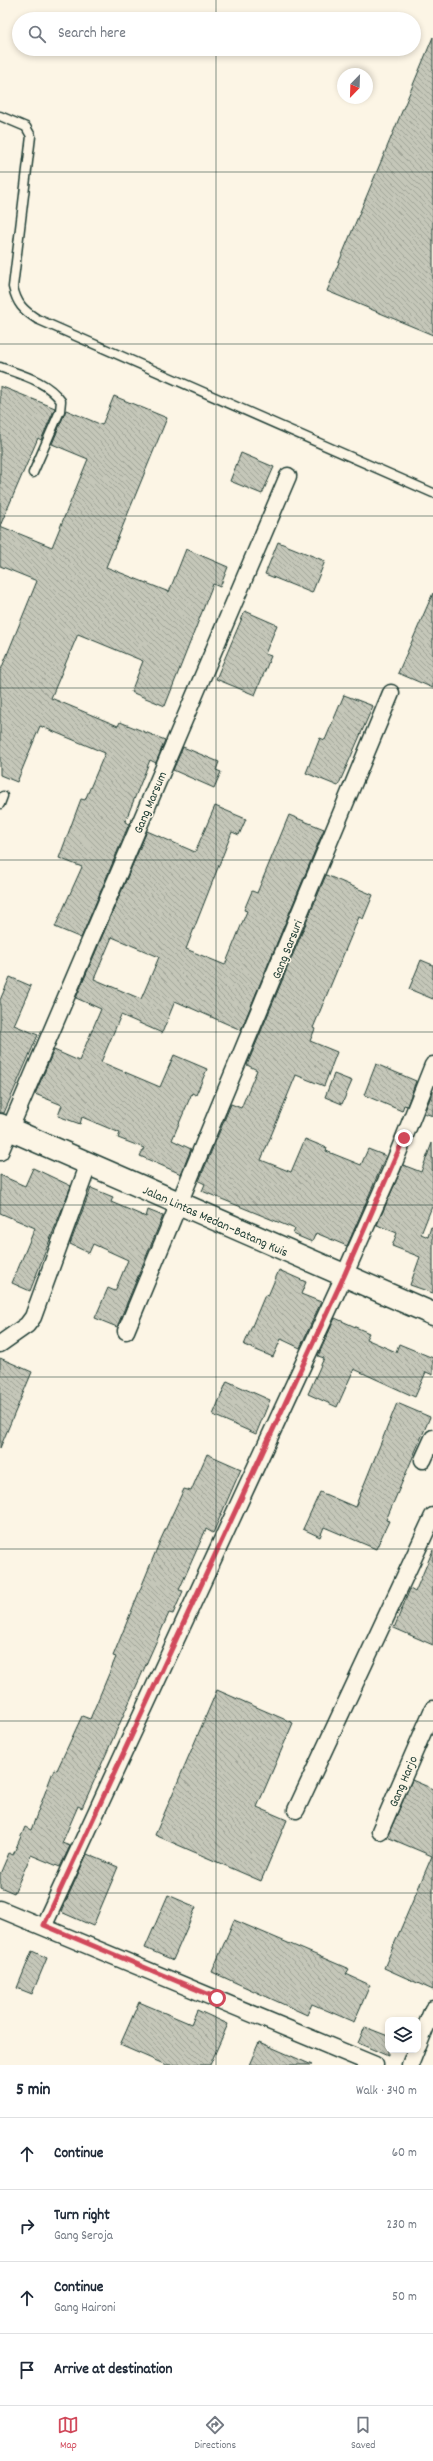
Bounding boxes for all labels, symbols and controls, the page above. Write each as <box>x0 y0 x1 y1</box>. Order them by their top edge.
search box <box>12 12 421 56</box>
icon: search <box>26 23 48 45</box>
text: Search here <box>58 23 126 45</box>
north arrow <box>337 68 373 104</box>
street label: Gang Marsum <box>130 769 173 837</box>
street label: Gang Sarsuri <box>268 917 309 982</box>
route end <box>395 1129 413 1147</box>
street label: Jalan Lintas Medan–Batang Kuis <box>139 1182 291 1263</box>
street label: Gang Harjo <box>385 1753 424 1811</box>
route start <box>208 1989 226 2007</box>
map controls <box>385 2017 421 2053</box>
button: layers <box>385 2017 421 2053</box>
text: 5 min <box>16 2079 50 2103</box>
text: Walk · 340 m <box>356 2082 417 2101</box>
icon: ahead <box>16 2143 38 2165</box>
text: Continue <box>54 2143 103 2165</box>
text: 60 m <box>392 2144 417 2163</box>
text: Turn right <box>54 2205 110 2227</box>
icon: right <box>16 2215 38 2237</box>
text: 230 m <box>387 2216 417 2235</box>
text: Gang Seroja <box>54 2227 113 2246</box>
text: Continue <box>54 2277 103 2299</box>
icon: ahead <box>16 2287 38 2309</box>
text: 50 m <box>392 2288 417 2307</box>
text: Gang Haironi <box>54 2299 115 2318</box>
icon: arrive <box>16 2359 38 2381</box>
text: Arrive at destination <box>54 2359 172 2381</box>
tab: Map <box>57 2414 79 2454</box>
tab: Directions <box>194 2414 236 2454</box>
tab: Saved <box>351 2414 376 2454</box>

